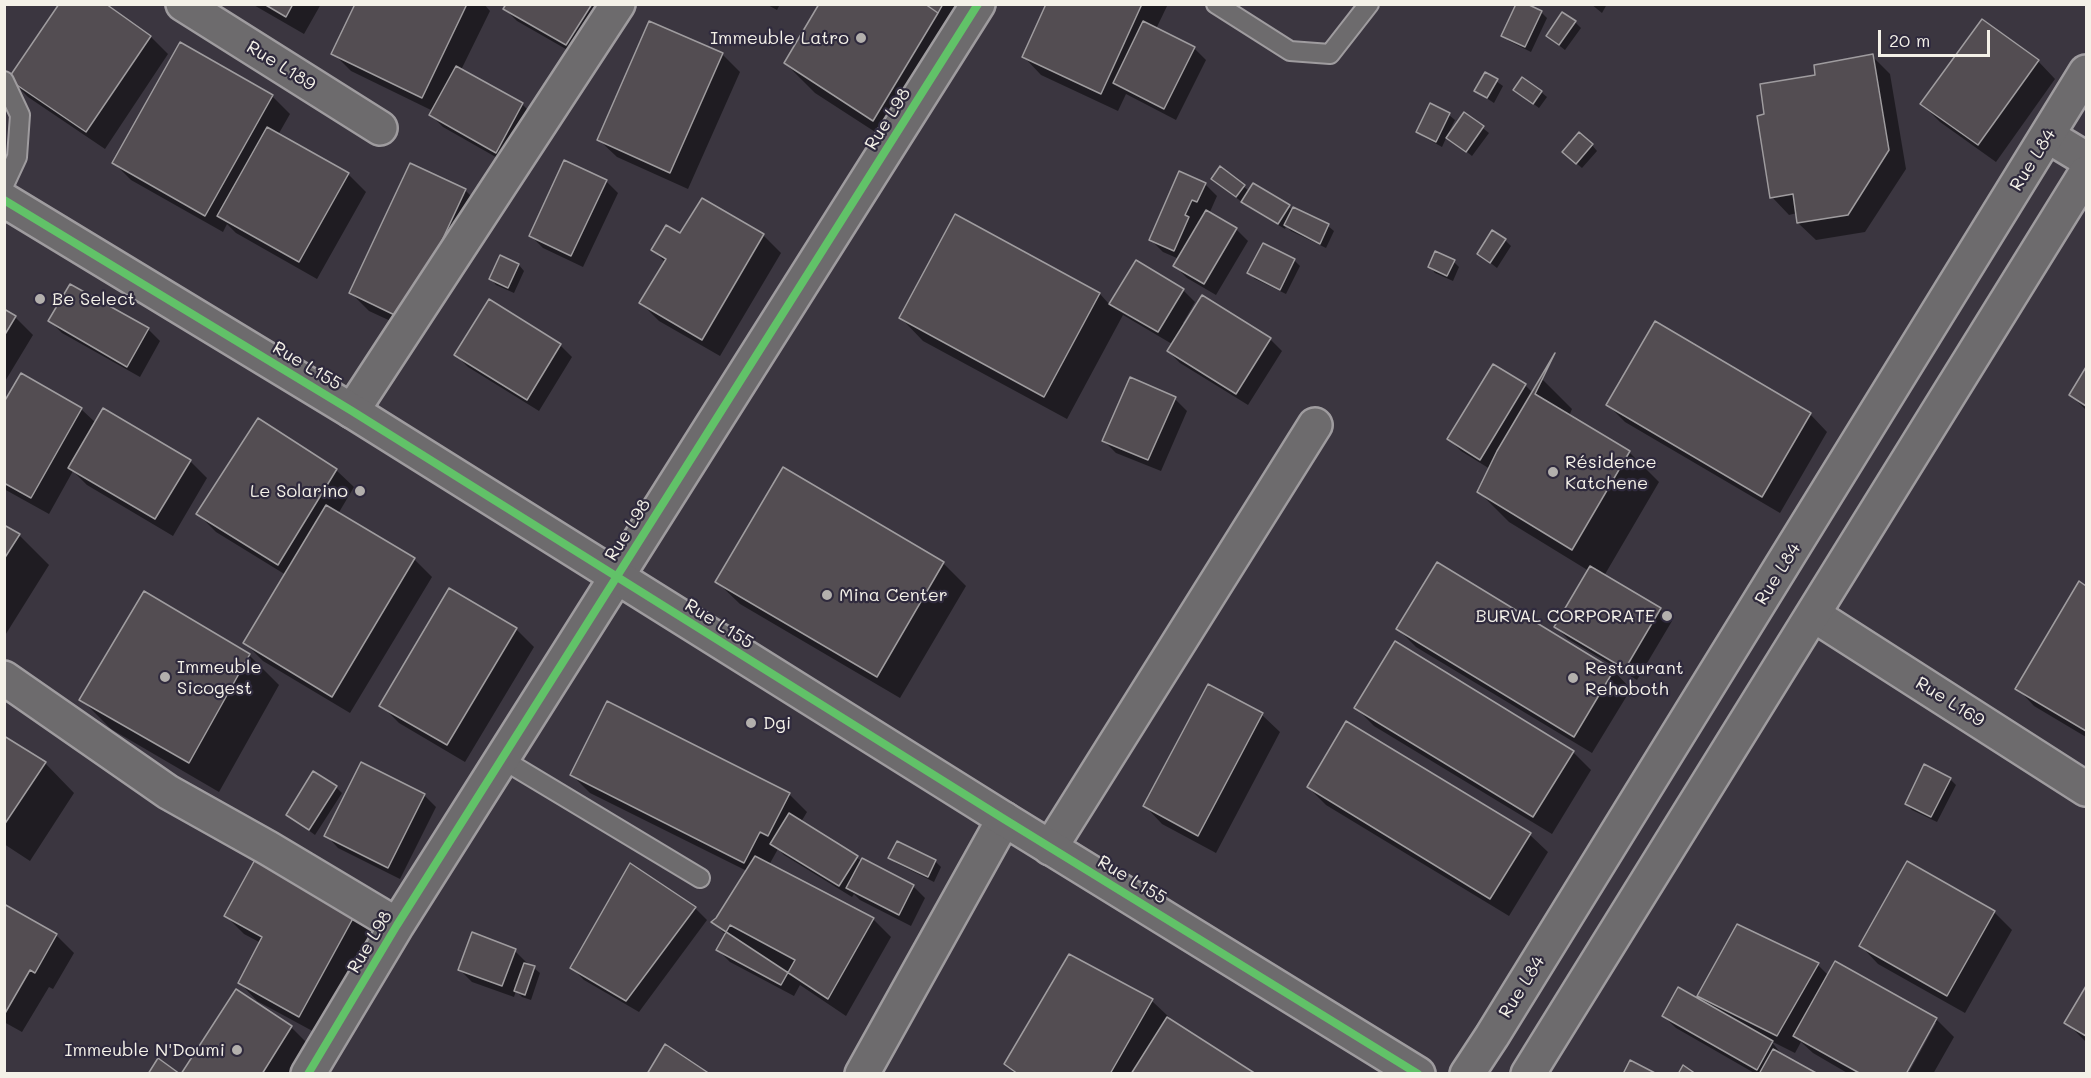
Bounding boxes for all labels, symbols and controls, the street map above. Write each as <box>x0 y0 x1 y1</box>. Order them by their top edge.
scale bar <box>1881 18 1994 56</box>
place label: Immeuble Latro <box>710 27 849 49</box>
text: 20 m <box>1889 28 1930 52</box>
marker: Immeuble Latro <box>854 31 868 45</box>
street label: Rue L189 <box>242 36 320 96</box>
street label: Rue L98 <box>860 84 916 154</box>
street label: Rue L84 <box>2006 125 2060 195</box>
place label: Be Select <box>52 288 136 310</box>
marker: Be Select <box>33 292 47 306</box>
street label: Rue L155 <box>269 337 345 395</box>
place label: Résidence Katchene <box>1565 451 1657 494</box>
marker: Résidence Katchene <box>1546 465 1560 479</box>
place label: Le Solarino <box>250 480 348 502</box>
marker: Le Solarino <box>353 484 367 498</box>
street label: Rue L98 <box>600 495 656 565</box>
street label: Rue L84 <box>1751 539 1805 609</box>
place label: Mina Center <box>839 584 948 606</box>
marker: Mina Center <box>820 588 834 602</box>
street label: Rue L155 <box>681 594 757 654</box>
place label: BURVAL CORPORATE <box>1475 605 1655 627</box>
marker: BURVAL CORPORATE <box>1660 609 1674 623</box>
place label: Immeuble Sicogest <box>177 656 262 698</box>
place label: Restaurant Rehoboth <box>1585 657 1684 700</box>
marker: Immeuble Sicogest <box>158 670 172 684</box>
marker: Restaurant Rehoboth <box>1566 671 1580 685</box>
street label: Rue L169 <box>1911 672 1989 732</box>
place label: Dgi <box>763 712 791 734</box>
marker: Dgi <box>744 716 758 730</box>
street label: Rue L155 <box>1094 851 1170 909</box>
street label: Rue L98 <box>343 907 397 977</box>
street label: Rue L84 <box>1495 952 1549 1022</box>
place label: Immeuble N'Doumi <box>65 1039 225 1061</box>
marker: Immeuble N'Doumi <box>230 1043 244 1057</box>

